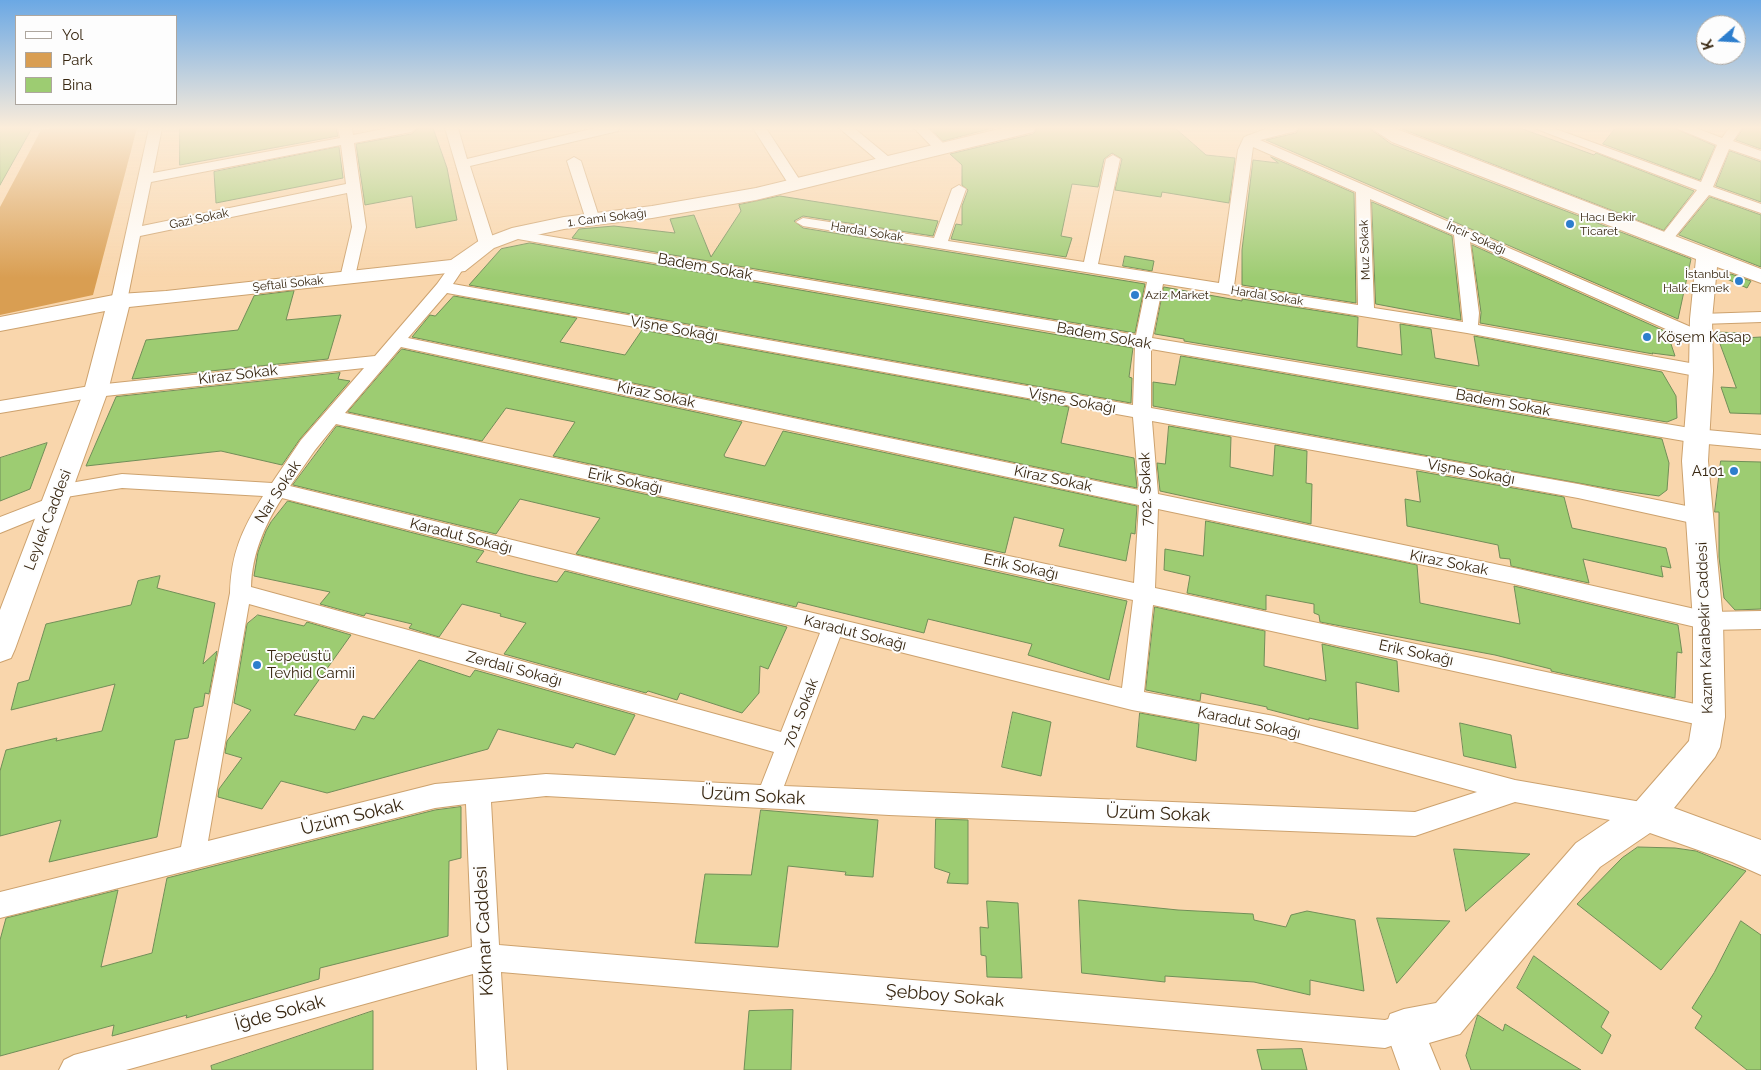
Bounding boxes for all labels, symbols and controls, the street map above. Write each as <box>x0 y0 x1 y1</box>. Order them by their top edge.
legend <box>15 15 178 105</box>
north arrow <box>1696 15 1746 65</box>
text: Yol <box>62 26 83 44</box>
text: K <box>1699 38 1717 52</box>
text: Park <box>62 51 93 69</box>
text: Bina <box>62 76 92 94</box>
street label: Gazi Sokak <box>168 206 230 232</box>
street label: 1. Cami Sokağı <box>567 206 647 230</box>
place label: Hacı Bekir Ticaret <box>1580 210 1636 238</box>
street label: İncir Sokağı <box>1444 218 1508 258</box>
marker: Hacı Bekir Ticaret <box>1564 218 1576 230</box>
street label: Hardal Sokak <box>830 219 904 245</box>
street label: Muz Sokak <box>1357 220 1373 280</box>
street label: Badem Sokak <box>656 250 754 284</box>
place label: İstanbul Halk Ekmek <box>1663 267 1729 295</box>
street label: Şeftali Sokak <box>252 273 324 295</box>
marker: İstanbul Halk Ekmek <box>1733 275 1745 287</box>
street label: Hardal Sokak <box>1230 283 1304 309</box>
place label: Aziz Market <box>1145 288 1209 302</box>
marker: Aziz Market <box>1129 289 1141 301</box>
street label: Vişne Sokağı <box>629 312 719 346</box>
street label: Badem Sokak <box>1055 319 1153 353</box>
place label: Köşem Kasap <box>1657 328 1751 346</box>
marker: Köşem Kasap <box>1641 331 1653 343</box>
street label: Kiraz Sokak <box>197 361 279 389</box>
street label: Kiraz Sokak <box>615 378 697 412</box>
street label: Vişne Sokağı <box>1027 384 1117 418</box>
street label: Badem Sokak <box>1454 386 1552 420</box>
street label: 702. Sokak <box>1136 452 1156 526</box>
street label: Vişne Sokağı <box>1426 455 1516 489</box>
street label: Nar Sokak <box>251 457 305 527</box>
street label: Kiraz Sokak <box>1012 462 1094 496</box>
place label: A101 <box>1692 462 1724 480</box>
street label: Erik Sokağı <box>586 464 664 498</box>
marker: A101 <box>1728 465 1740 477</box>
street label: Leylek Caddesi <box>21 467 75 573</box>
street label: Karadut Sokağı <box>408 515 514 557</box>
street label: Kazım Karabekir Caddesi <box>1693 542 1717 714</box>
street label: Kiraz Sokak <box>1408 547 1490 579</box>
street label: Erik Sokağı <box>982 550 1060 584</box>
street label: Karadut Sokağı <box>802 612 908 654</box>
street label: Erik Sokağı <box>1377 636 1455 670</box>
place label: Tepeüstü Tevhid Camii <box>267 647 355 682</box>
street label: Zerdali Sokağı <box>464 648 564 690</box>
marker: Tepeüstü Tevhid Camii <box>251 659 263 671</box>
street label: 701. Sokak <box>780 676 822 750</box>
street label: Karadut Sokağı <box>1196 703 1302 743</box>
street label: Üzüm Sokak <box>700 782 806 810</box>
street label: Üzüm Sokak <box>299 794 405 840</box>
street label: Üzüm Sokak <box>1105 801 1211 827</box>
street label: Köknar Caddesi <box>470 865 498 997</box>
street label: Şebboy Sokak <box>885 980 1005 1012</box>
street label: İğde Sokak <box>233 991 327 1035</box>

